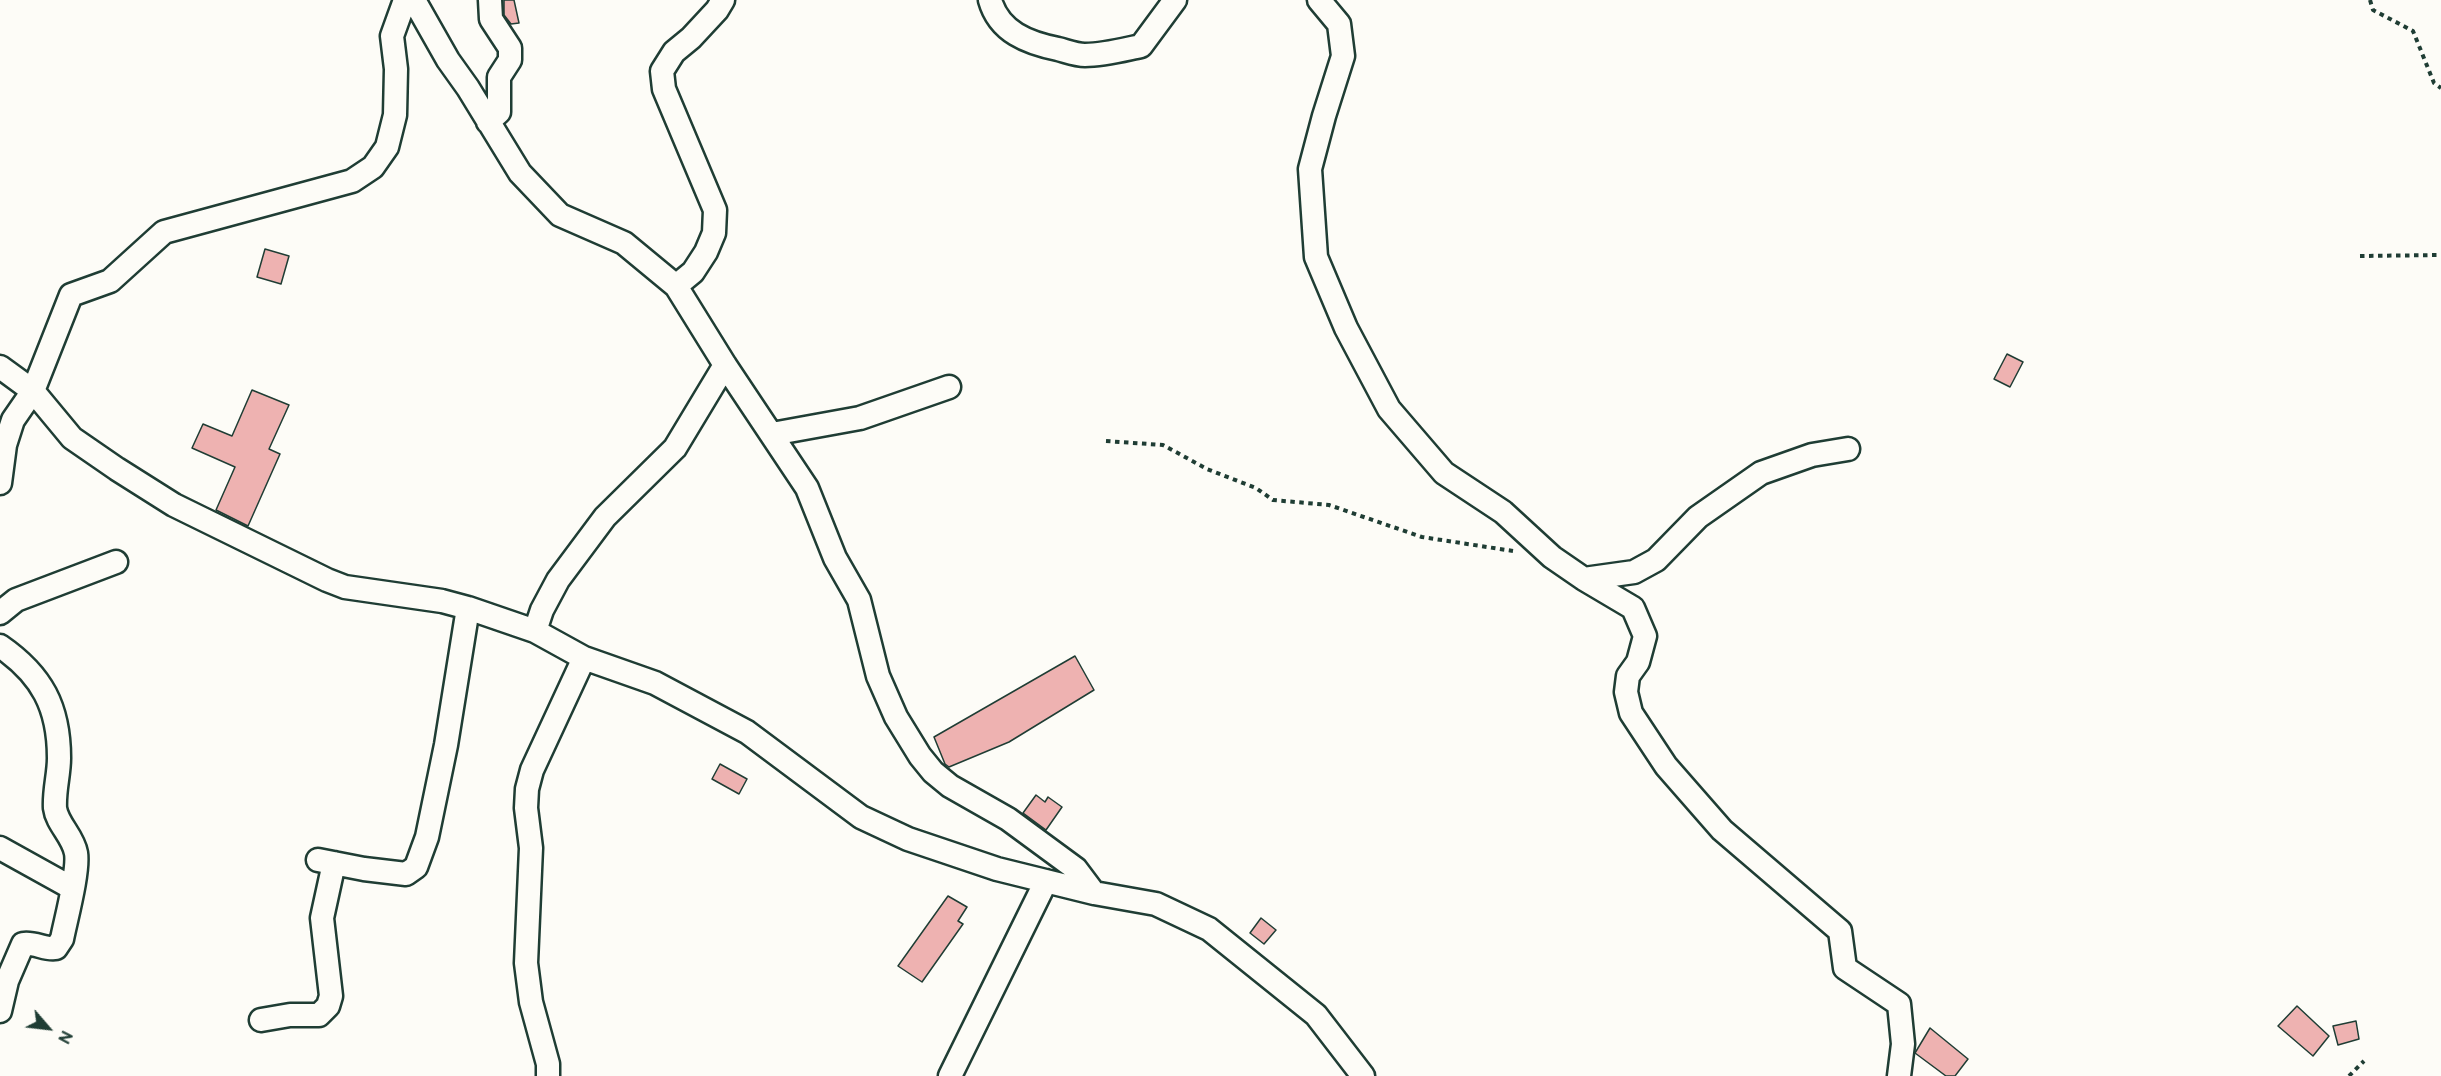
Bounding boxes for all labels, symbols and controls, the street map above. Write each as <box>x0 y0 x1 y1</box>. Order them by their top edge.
north arrow <box>18 998 78 1058</box>
text: N <box>53 1027 76 1046</box>

